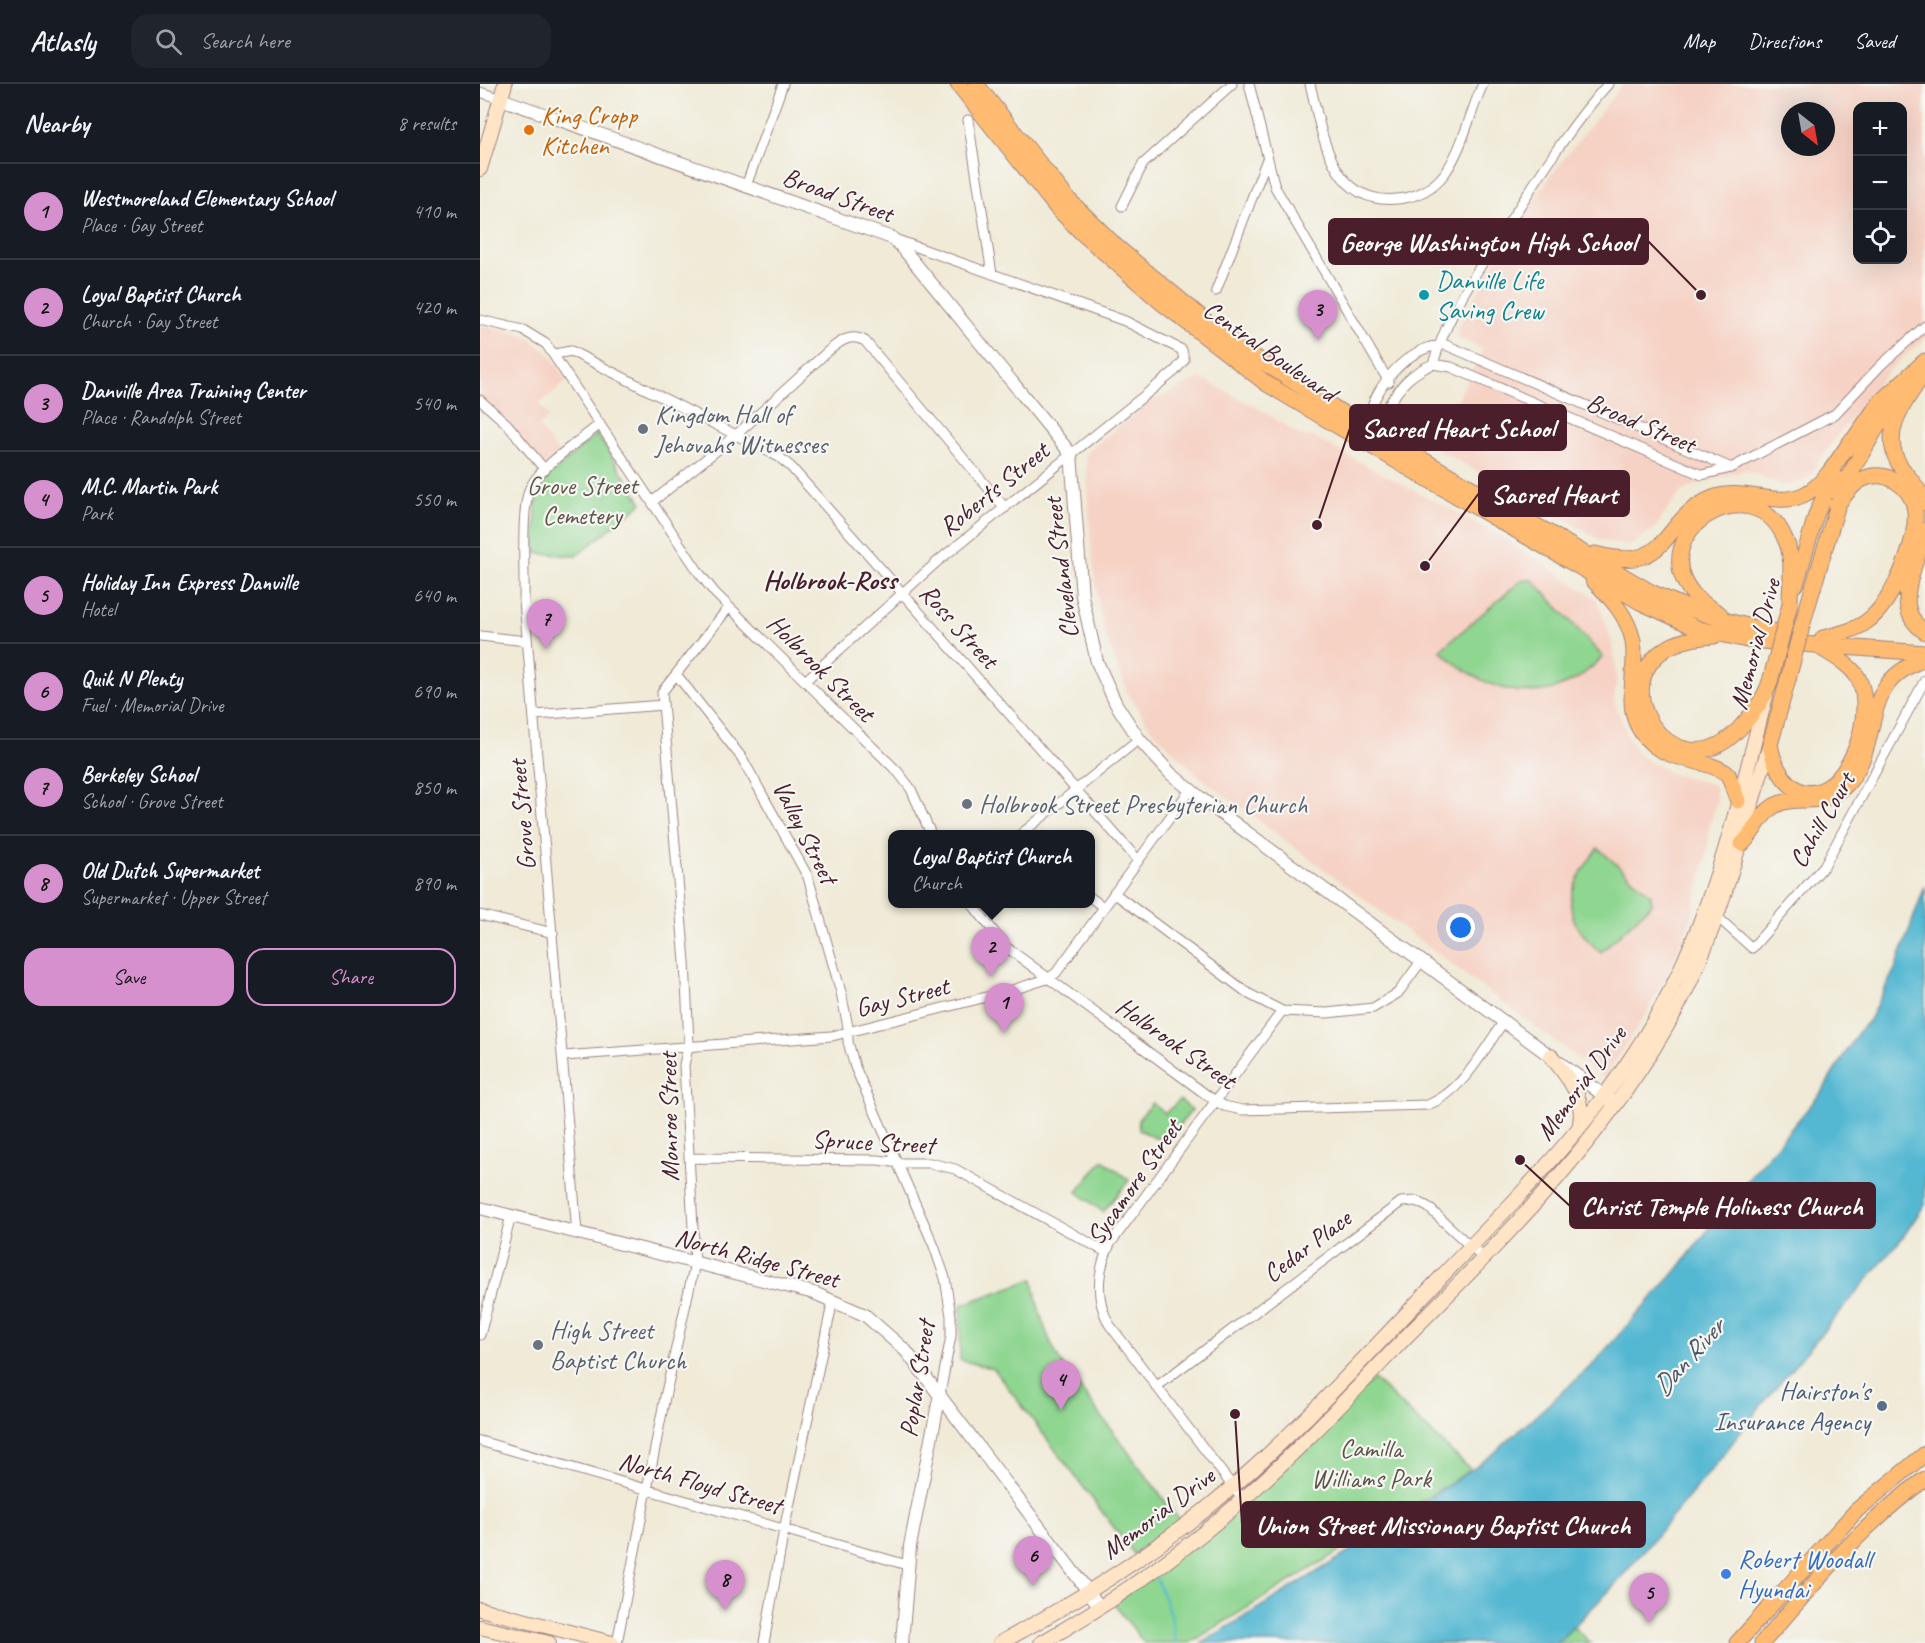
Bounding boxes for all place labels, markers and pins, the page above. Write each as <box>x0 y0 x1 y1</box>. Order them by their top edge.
place label: King Cropp Kitchen <box>541 99 639 162</box>
marker: King Cropp Kitchen <box>522 123 536 137</box>
callout: George Washington High School <box>1329 219 1648 264</box>
place label: Danville Life Saving Crew <box>1436 264 1545 327</box>
marker: Danville Life Saving Crew <box>1417 288 1431 302</box>
pin: 3 <box>1298 290 1338 340</box>
place label: Kingdom Hall of Jehovahs Witnesses <box>653 398 829 461</box>
callout: Sacred Heart School <box>1350 405 1566 450</box>
marker: Kingdom Hall of Jehovahs Witnesses <box>636 422 650 436</box>
callout: Sacred Heart <box>1479 471 1629 516</box>
pin: 7 <box>526 600 566 649</box>
place label: Holbrook Street Presbyterian Church <box>979 788 1308 821</box>
marker: Holbrook Street Presbyterian Church <box>960 797 974 811</box>
pin: 2 <box>972 928 1010 977</box>
pin: 1 <box>984 984 1024 1033</box>
callout: Christ Temple Holiness Church <box>1570 1183 1875 1228</box>
place label: High Street Baptist Church <box>550 1314 687 1377</box>
marker: High Street Baptist Church <box>531 1338 545 1352</box>
pin: 4 <box>1042 1360 1080 1410</box>
place label: Hairston's Insurance Agency <box>1714 1375 1872 1438</box>
marker: Hairston's Insurance Agency <box>1875 1399 1889 1413</box>
callout: Union Street Missionary Baptist Church <box>1242 1502 1645 1547</box>
pin: 6 <box>1014 1536 1052 1586</box>
place label: Robert Woodall Hyundai <box>1738 1543 1876 1606</box>
pin: 8 <box>706 1560 744 1610</box>
marker: Robert Woodall Hyundai <box>1719 1567 1733 1581</box>
pin: 5 <box>1630 1574 1668 1623</box>

